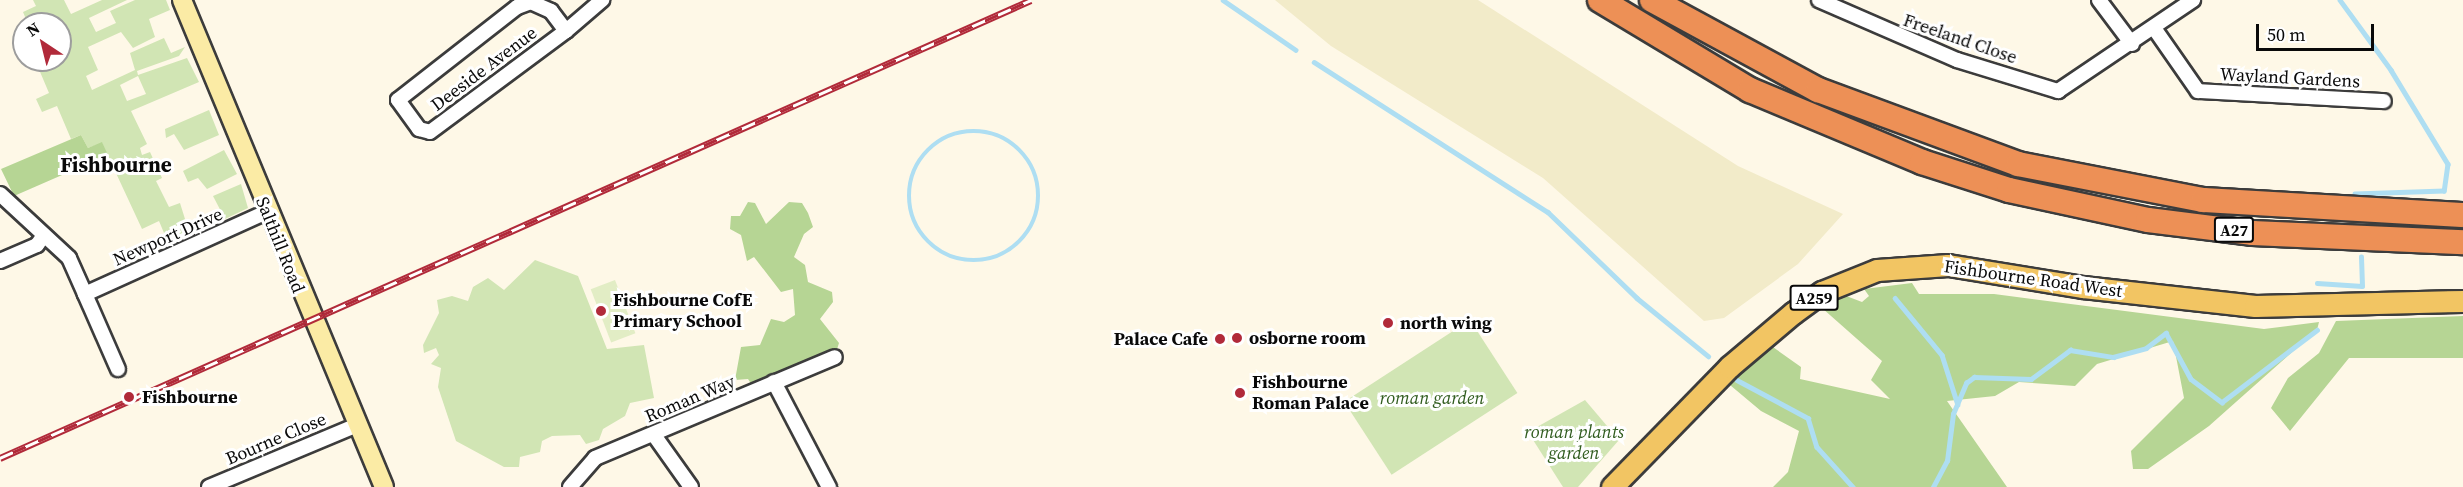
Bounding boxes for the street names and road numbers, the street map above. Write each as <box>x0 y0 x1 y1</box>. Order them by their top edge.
street label: Freeland Close <box>1900 9 2020 69</box>
street label: Deeside Avenue <box>427 22 541 116</box>
street label: Wayland Gardens <box>2219 64 2361 92</box>
street label: Salthill Road <box>251 194 309 296</box>
street label: Newport Drive <box>110 203 226 271</box>
road number: A27 <box>2213 217 2255 243</box>
street label: Fishbourne Road West <box>1942 256 2124 302</box>
road number: A259 <box>1788 285 1840 311</box>
street label: Roman Way <box>642 370 738 428</box>
street label: Bourne Close <box>223 408 329 470</box>

